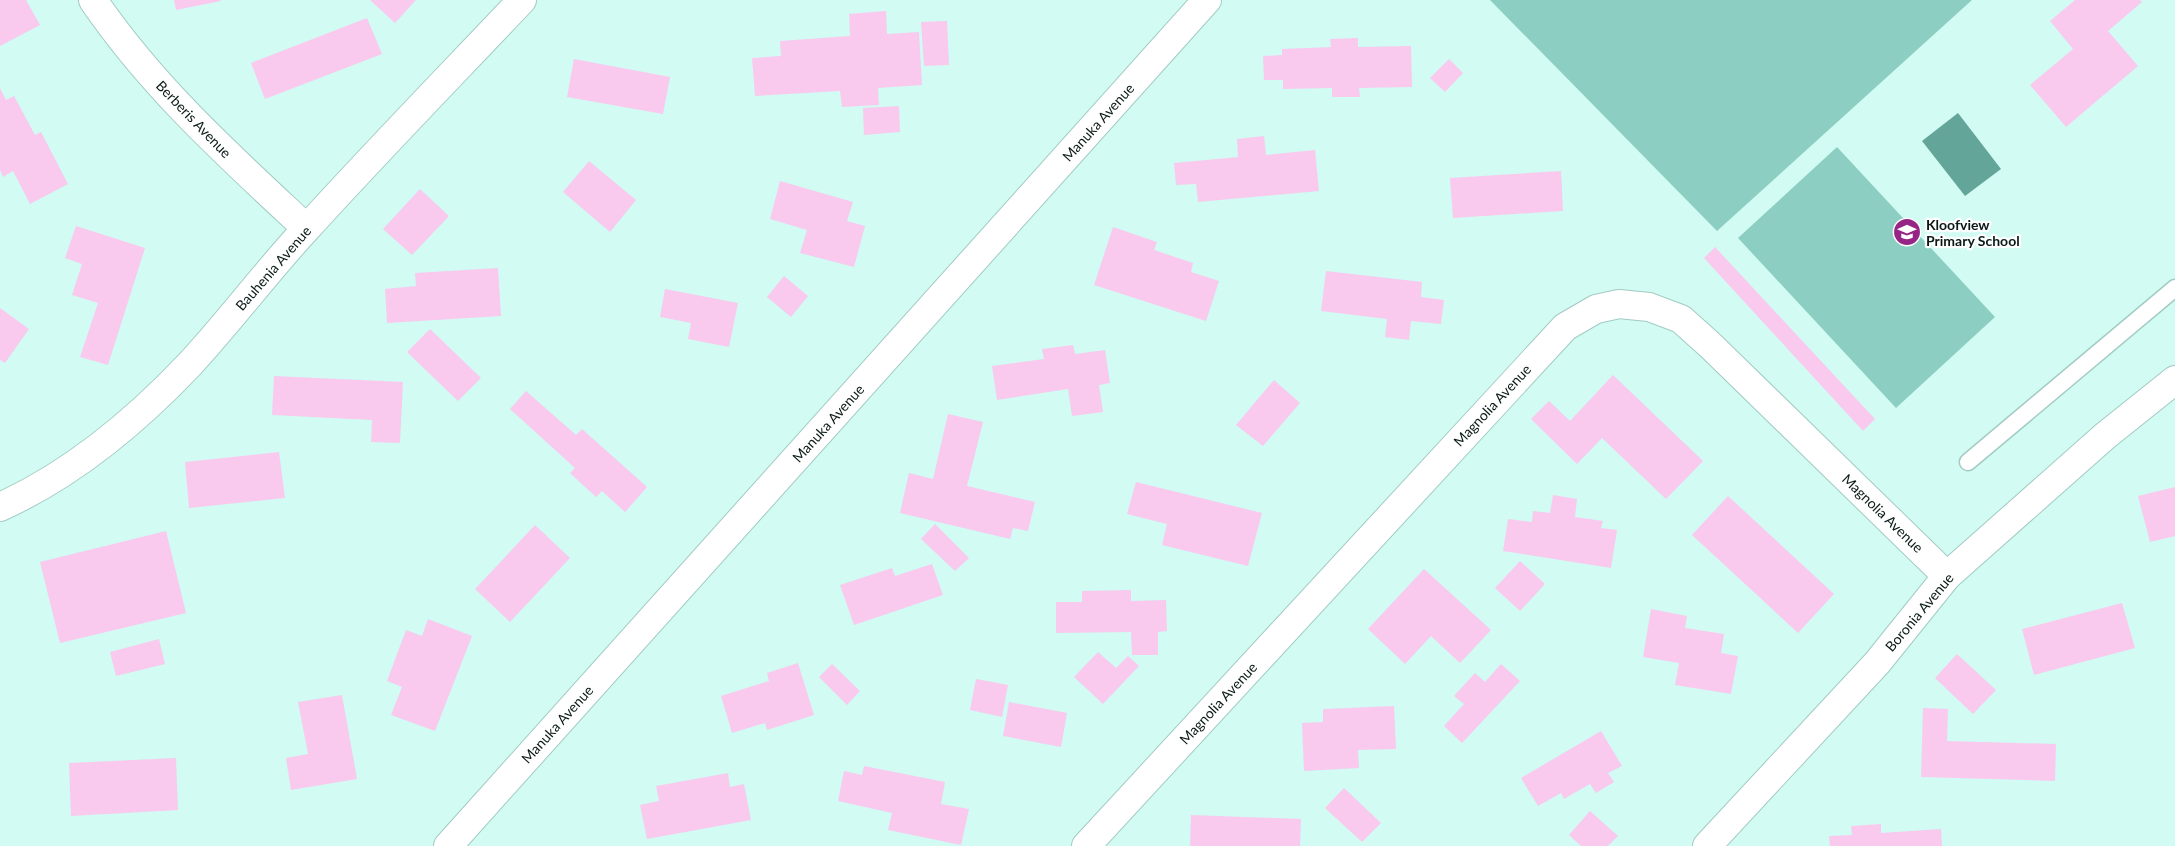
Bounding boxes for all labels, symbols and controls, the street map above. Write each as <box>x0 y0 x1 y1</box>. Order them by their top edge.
street label: Berberis Avenue <box>153 77 235 161</box>
street label: Manuka Avenue <box>1059 80 1137 164</box>
place label: Kloofview Primary School <box>1926 216 2020 249</box>
school or university icon: Kloofview Primary School <box>1892 217 1922 247</box>
street label: Bauhenia Avenue <box>232 222 314 314</box>
street label: Magnolia Avenue <box>1450 360 1534 450</box>
street label: Manuka Avenue <box>789 381 867 465</box>
street label: Magnolia Avenue <box>1839 470 1927 556</box>
street label: Boronia Avenue <box>1881 569 1957 655</box>
street label: Magnolia Avenue <box>1176 658 1260 748</box>
street label: Manuka Avenue <box>518 682 596 766</box>

